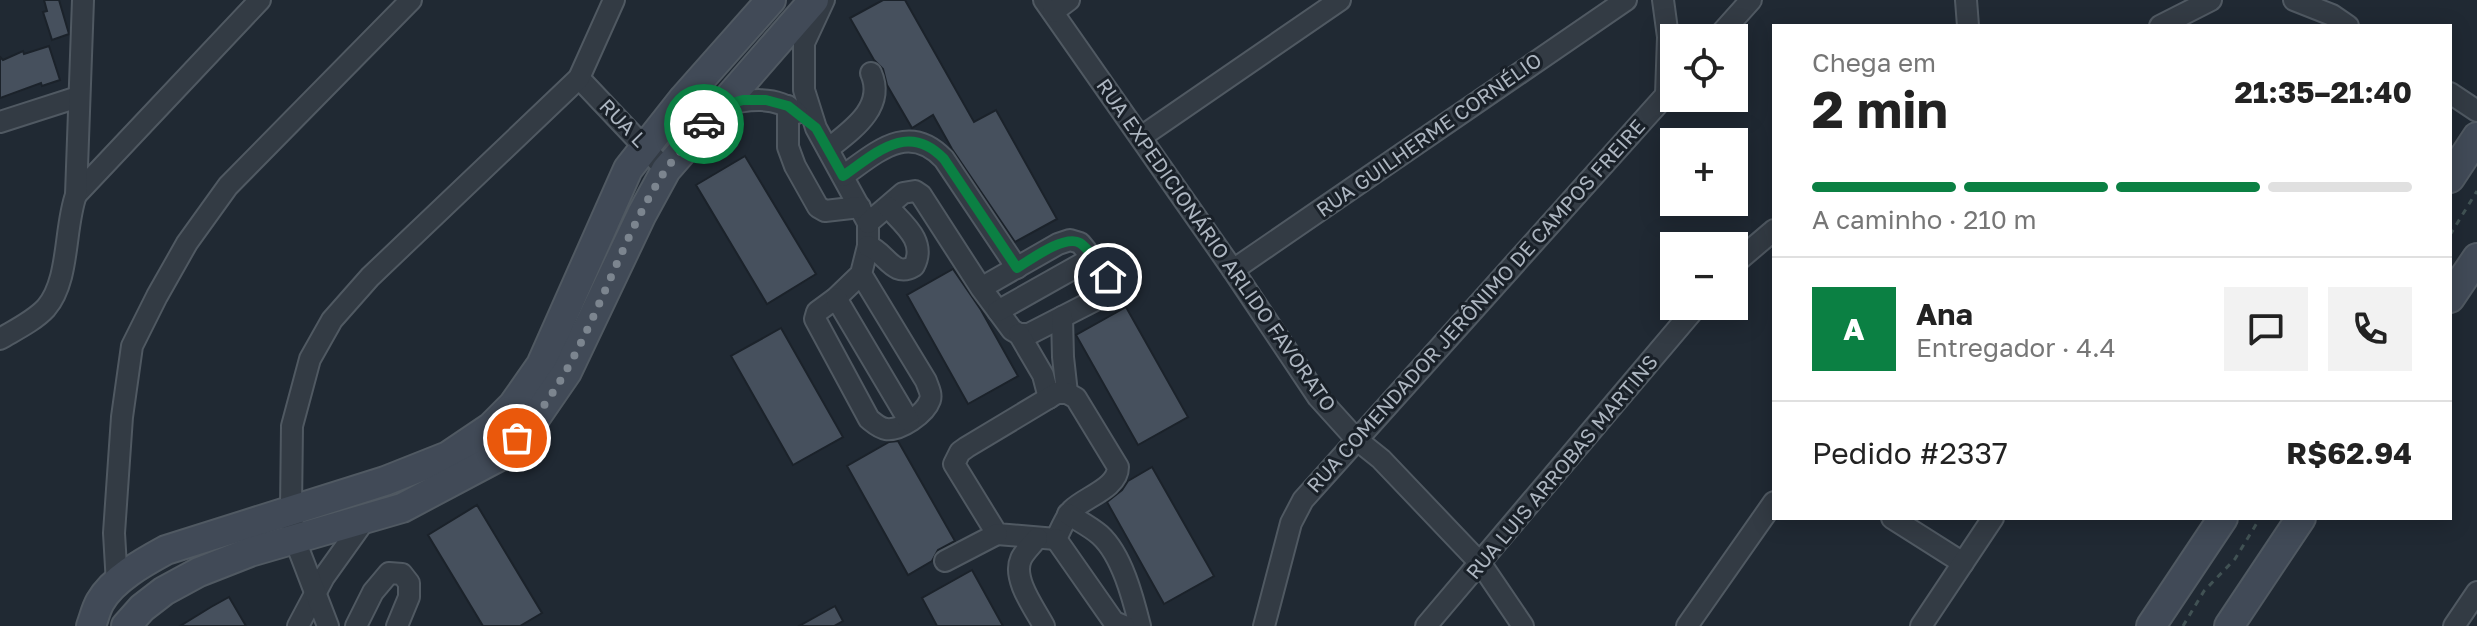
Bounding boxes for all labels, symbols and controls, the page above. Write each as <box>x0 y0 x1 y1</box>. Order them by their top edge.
map controls <box>1660 24 1748 320</box>
button: locate <box>1660 24 1748 112</box>
street label: RUA GUILHERME CORNÉLIO <box>1311 47 1546 221</box>
text: Chega em <box>1812 47 1936 78</box>
street label: RUA EXPEDICIONÁRIO ARLIDO FAVORATO <box>1092 73 1342 415</box>
text: 21:35–21:40 <box>2235 74 2412 110</box>
text: 2 min <box>1812 77 1948 139</box>
courier <box>664 84 744 164</box>
street label: RUA L <box>595 93 652 151</box>
icon: car <box>682 102 726 146</box>
street label: RUA COMENDADOR JERÔNIMO DE CAMPOS FREIRE <box>1301 114 1649 497</box>
button: + <box>1660 128 1748 216</box>
text: A caminho · 210 m <box>1812 204 2036 235</box>
button: − <box>1660 232 1748 320</box>
pin <box>1074 243 1142 311</box>
icon: home <box>1086 255 1130 299</box>
button: chat <box>2224 287 2308 371</box>
button: phone <box>2328 287 2412 371</box>
text: Ana <box>1916 296 1973 332</box>
text: A <box>1843 311 1865 347</box>
text: Entregador · 4.4 <box>1916 332 2116 363</box>
street label: RUA LUIS ARROBAS MARTINS <box>1460 349 1662 583</box>
pin <box>483 404 551 472</box>
icon: bag <box>495 416 539 460</box>
text: Pedido #2337 <box>1812 435 2008 471</box>
text: R$62.94 <box>2286 435 2412 471</box>

